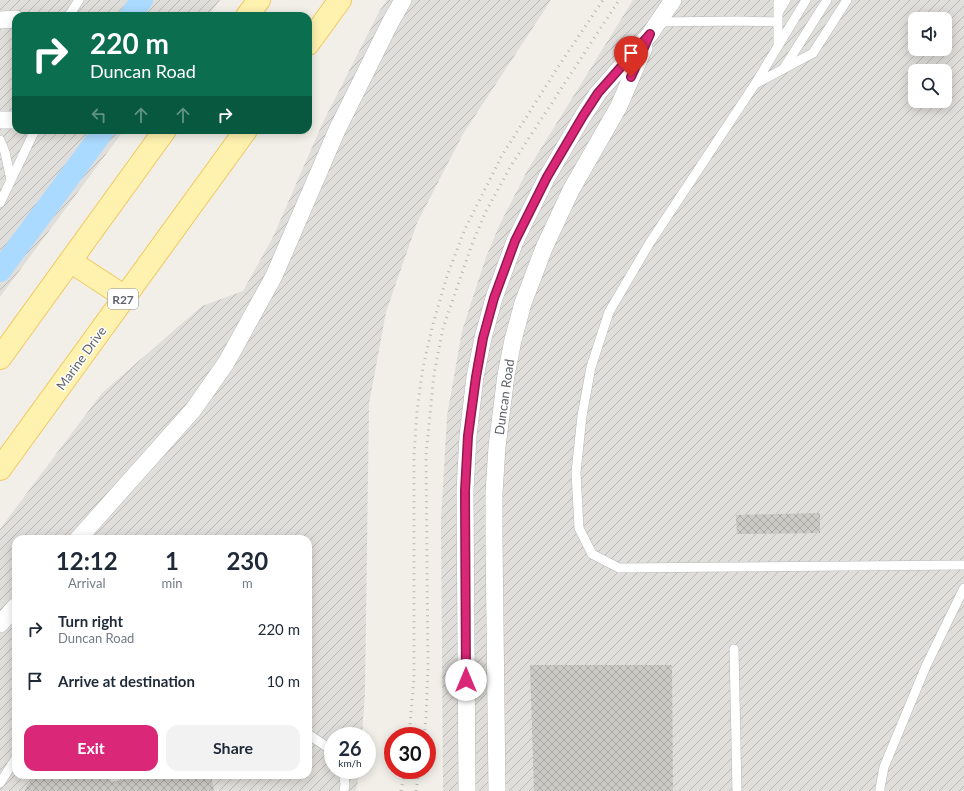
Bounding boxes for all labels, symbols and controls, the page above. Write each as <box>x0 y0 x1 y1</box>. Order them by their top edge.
map controls <box>908 12 952 108</box>
button: sound <box>908 12 952 56</box>
text: 220 m <box>90 26 169 60</box>
icon: right <box>24 28 76 80</box>
pin <box>614 36 648 77</box>
icon: arrive <box>620 42 642 64</box>
text: Duncan Road <box>90 60 196 82</box>
button: search <box>908 64 952 108</box>
icon: left <box>88 104 110 126</box>
icon: ahead <box>130 104 152 126</box>
icon: ahead <box>172 104 194 126</box>
icon: right <box>214 104 236 126</box>
road number: R27 <box>108 289 138 309</box>
street label: Marine Drive <box>53 323 109 393</box>
street label: Duncan Road <box>491 358 517 436</box>
text: 12:12 <box>56 546 118 575</box>
text: 1 <box>165 546 179 575</box>
text: 230 <box>226 546 268 575</box>
text: Arrival <box>68 575 105 591</box>
text: min <box>162 575 183 591</box>
text: m <box>242 575 253 591</box>
text: Turn right <box>58 612 123 630</box>
icon: right <box>24 618 46 640</box>
text: 220 m <box>258 620 300 638</box>
text: Duncan Road <box>58 630 134 646</box>
position arrow <box>445 659 487 701</box>
icon: arrive <box>24 670 46 692</box>
text: Arrive at destination <box>58 672 195 690</box>
text: 10 m <box>266 672 300 690</box>
button: Exit <box>24 725 158 771</box>
button: Share <box>166 725 300 771</box>
speed limit sign: 30 <box>384 727 436 779</box>
text: 26 <box>338 736 362 760</box>
text: km/h <box>338 757 362 769</box>

